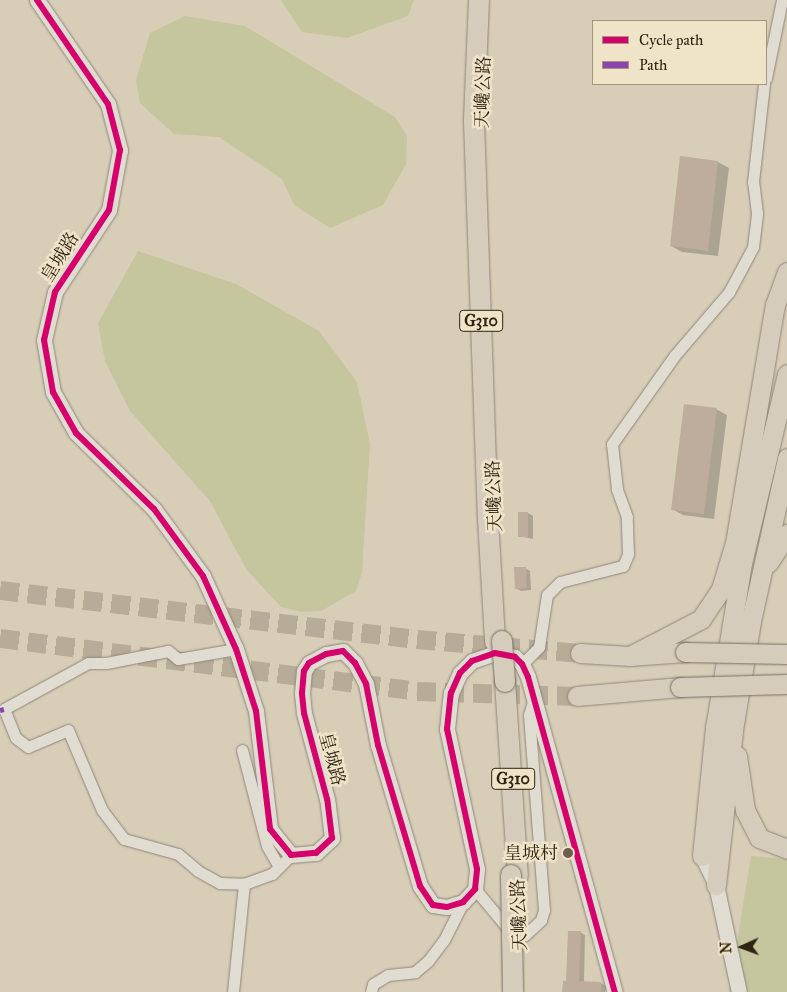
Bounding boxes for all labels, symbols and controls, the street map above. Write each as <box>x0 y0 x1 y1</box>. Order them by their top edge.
legend <box>592 20 767 85</box>
text: Cycle path <box>639 31 703 49</box>
street label: 天巉公路 <box>471 56 495 128</box>
text: Path <box>639 56 667 74</box>
street label: 皇城路 <box>37 228 83 286</box>
road number: G310 <box>458 308 504 334</box>
street label: 天巉公路 <box>482 460 506 532</box>
street label: 皇城路 <box>315 730 349 788</box>
road number: G310 <box>490 766 536 792</box>
place label: 皇城村 <box>504 842 558 864</box>
marker: 皇城村 <box>562 847 574 859</box>
street label: 天巉公路 <box>507 879 531 951</box>
north arrow <box>717 922 767 972</box>
text: N <box>718 941 735 954</box>

